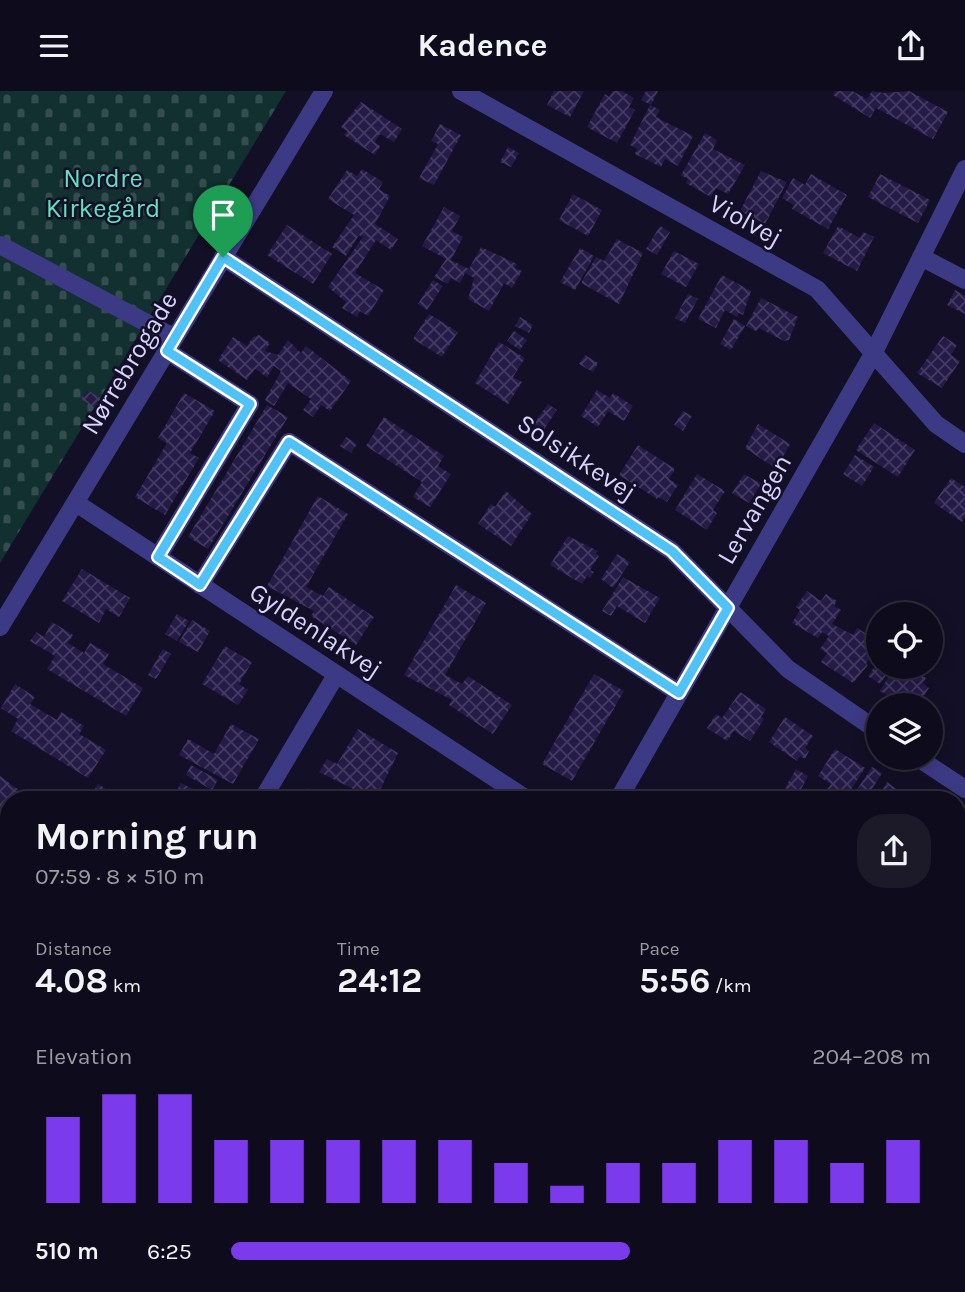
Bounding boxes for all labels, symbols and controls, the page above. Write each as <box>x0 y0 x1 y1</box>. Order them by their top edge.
icon: menu <box>35 27 73 65</box>
text: Kadence <box>417 27 548 64</box>
icon: share <box>892 27 930 65</box>
park label: Nordre Kirkegård <box>46 163 160 224</box>
pin <box>193 185 253 257</box>
street label: Violvej <box>704 188 788 253</box>
icon: arrive <box>204 196 242 234</box>
street label: Nørrebrogade <box>75 286 184 440</box>
street label: Solsikkevej <box>511 407 642 507</box>
street label: Lervangen <box>711 449 798 570</box>
street label: Gyldenlakvej <box>244 576 388 685</box>
map controls <box>866 602 943 770</box>
button: locate <box>866 602 943 679</box>
button: layers <box>866 693 943 770</box>
text: Morning run <box>35 814 259 859</box>
button: share <box>857 814 931 888</box>
text: 07:59 · 8 × 510 m <box>35 863 204 890</box>
text: Distance <box>35 938 112 960</box>
text: Time <box>337 938 380 960</box>
text: Pace <box>639 938 680 960</box>
text: 4.08 <box>35 960 108 1001</box>
text: 24:12 <box>337 960 422 1001</box>
text: 5:56 <box>639 960 710 1001</box>
text: km <box>108 975 141 997</box>
text: /km <box>710 975 752 997</box>
text: Elevation <box>35 1043 132 1070</box>
text: 204–208 m <box>812 1043 931 1070</box>
text: 510 m <box>35 1238 99 1265</box>
text: 6:25 <box>147 1238 192 1265</box>

